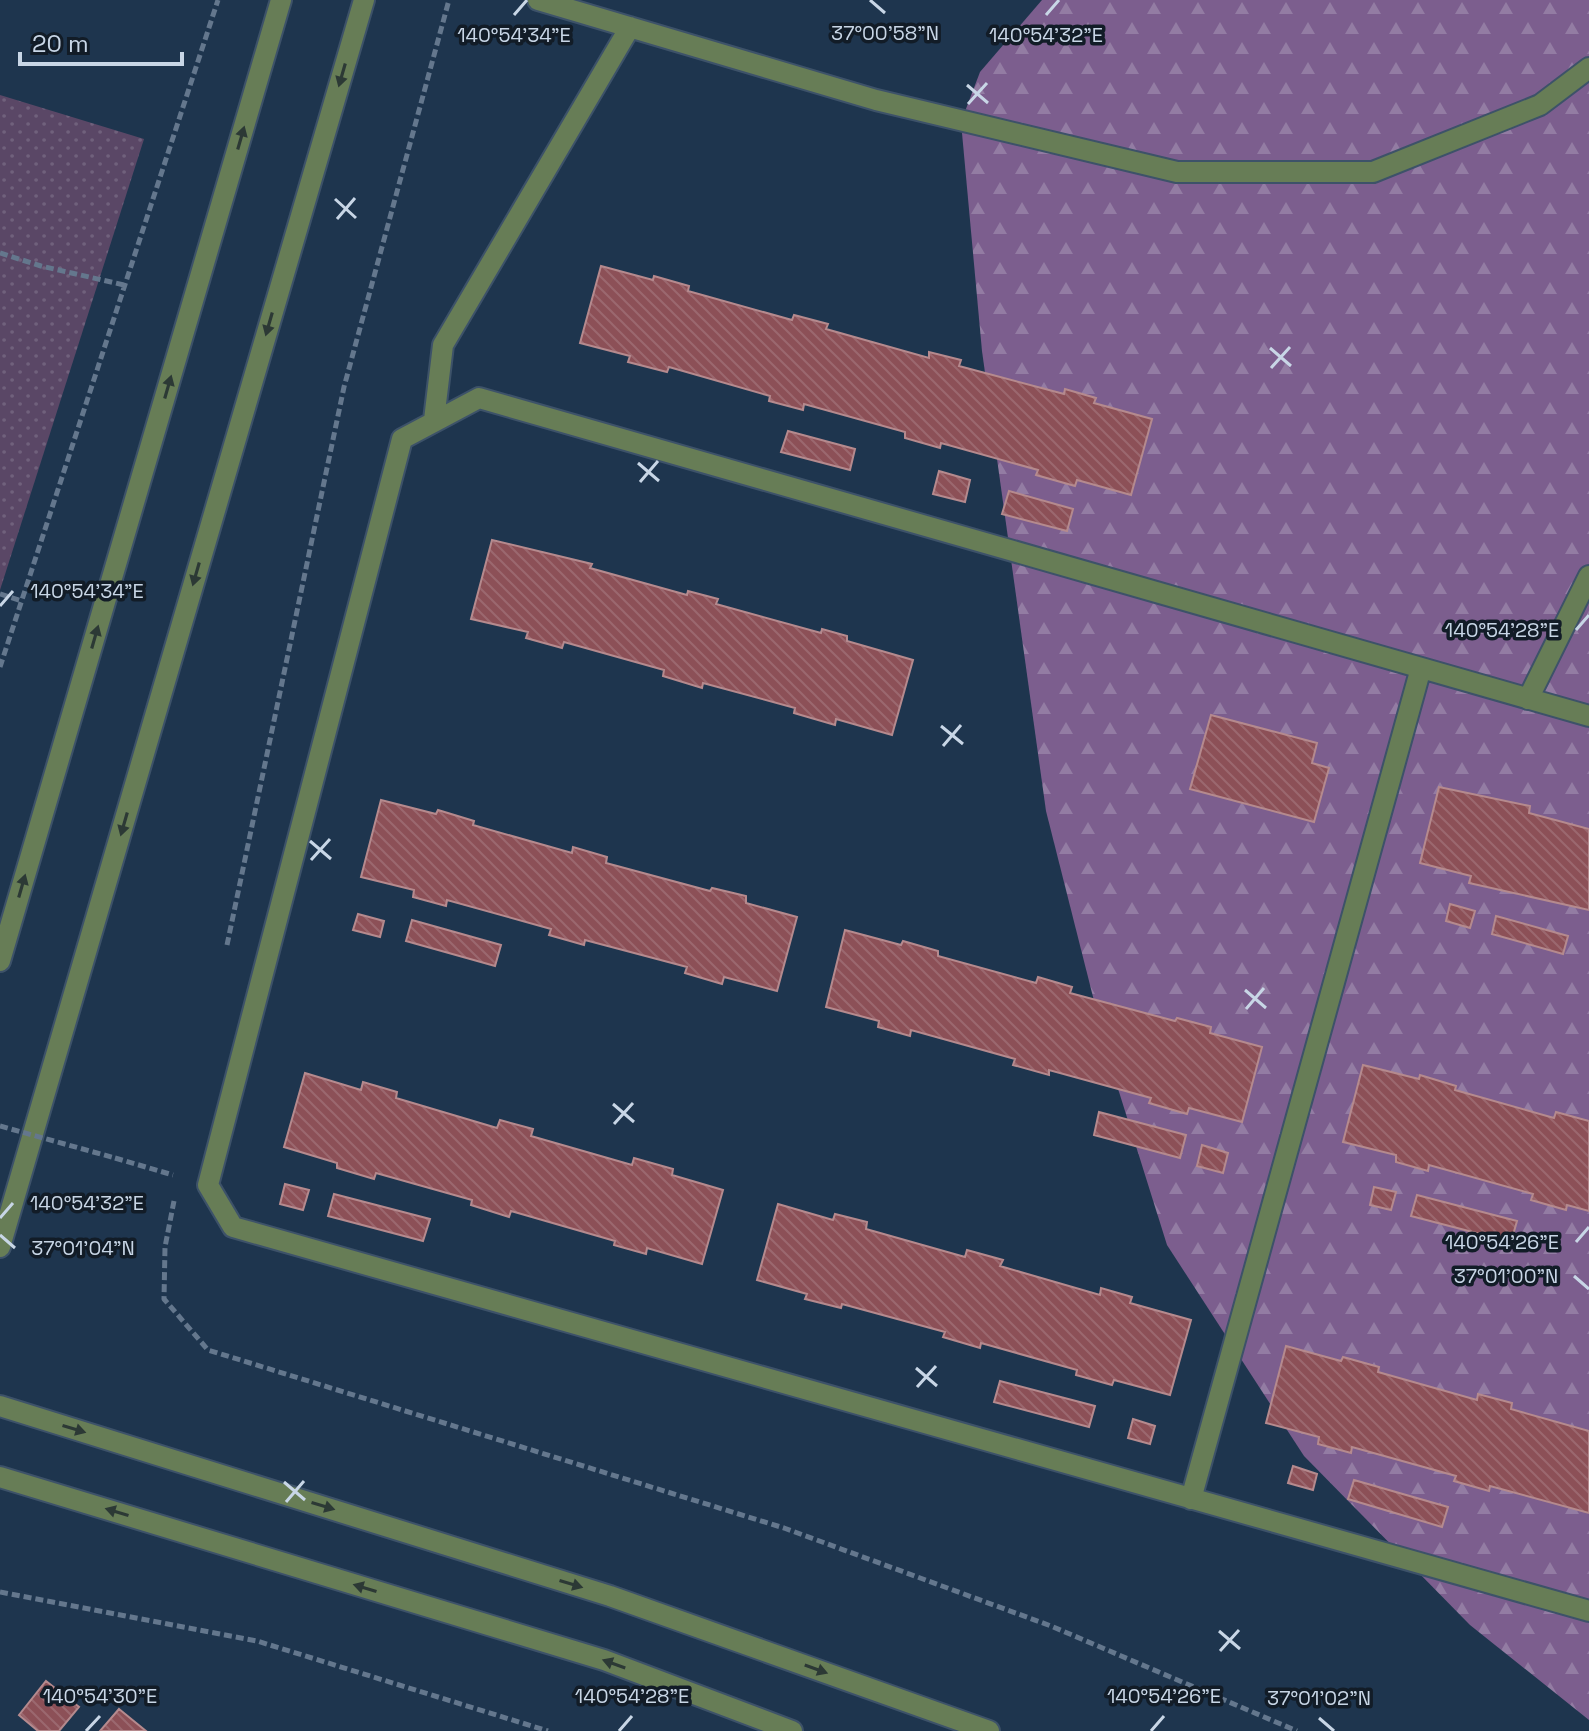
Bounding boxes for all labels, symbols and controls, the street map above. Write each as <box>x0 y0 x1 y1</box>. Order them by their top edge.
scale bar <box>20 16 182 66</box>
text: 37°00'58"N <box>831 20 939 46</box>
text: 140°54'34"E <box>457 22 571 48</box>
text: 140°54'32"E <box>989 22 1103 48</box>
text: 20 m <box>32 28 89 59</box>
one-way arrow <box>335 63 348 87</box>
one-way arrow <box>235 125 248 149</box>
one-way arrow <box>262 313 275 337</box>
one-way arrow <box>162 375 175 399</box>
one-way arrow <box>190 562 202 587</box>
text: 140°54'34"E <box>30 578 144 604</box>
text: 140°54'28"E <box>1445 617 1559 643</box>
one-way arrow <box>89 624 102 648</box>
one-way arrow <box>117 812 130 836</box>
one-way arrow <box>16 874 29 898</box>
text: 140°54'32"E <box>30 1190 144 1216</box>
text: 140°54'26"E <box>1445 1229 1559 1255</box>
text: 37°01'04"N <box>31 1235 135 1261</box>
text: 37°01'00"N <box>1454 1263 1558 1289</box>
one-way arrow <box>63 1423 87 1436</box>
one-way arrow <box>311 1501 335 1513</box>
one-way arrow <box>104 1505 128 1518</box>
one-way arrow <box>559 1578 583 1590</box>
one-way arrow <box>353 1581 377 1594</box>
one-way arrow <box>602 1657 626 1670</box>
one-way arrow <box>805 1664 829 1676</box>
text: 140°54'30"E <box>43 1683 157 1709</box>
text: 140°54'28"E <box>575 1683 689 1709</box>
text: 140°54'26"E <box>1107 1683 1221 1709</box>
text: 37°01'02"N <box>1267 1685 1371 1711</box>

